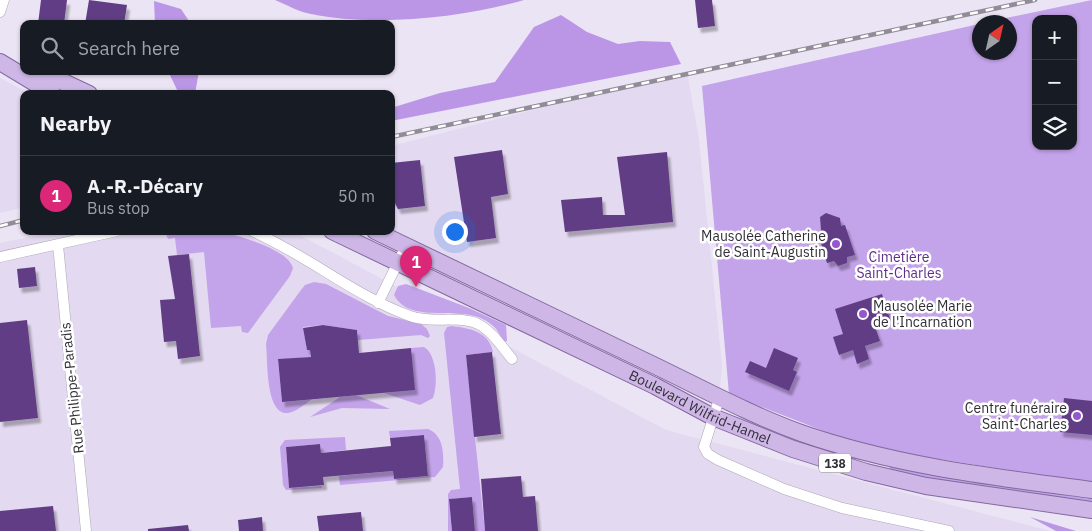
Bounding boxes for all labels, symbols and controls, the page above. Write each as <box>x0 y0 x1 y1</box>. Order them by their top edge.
north arrow <box>972 15 1017 60</box>
map controls <box>1032 15 1077 150</box>
button: + <box>1032 15 1077 60</box>
search box <box>20 20 395 75</box>
icon: search <box>38 34 66 62</box>
text: Search here <box>78 36 180 60</box>
button: − <box>1032 60 1077 105</box>
button: layers <box>1032 105 1077 150</box>
text: Nearby <box>40 109 111 137</box>
text: A.-R.-Décary <box>87 174 203 198</box>
text: 1 <box>51 186 61 206</box>
text: 50 m <box>338 186 375 206</box>
text: Bus stop <box>87 198 150 218</box>
your location <box>442 219 468 245</box>
place label: Mausolée Catherine de Saint-Augustin <box>701 227 826 261</box>
marker: Mausolée Catherine de Saint-Augustin <box>830 238 842 250</box>
pin: 1 <box>400 246 432 287</box>
park label: Cimetière Saint-Charles <box>856 248 942 282</box>
place label: Mausolée Marie de l'Incarnation <box>873 297 972 331</box>
marker: Mausolée Marie de l'Incarnation <box>857 308 869 320</box>
street label: Rue Philippe-Paradis <box>56 321 88 454</box>
street label: Boulevard Wilfrid-Hamel <box>626 366 774 448</box>
place label: Centre funéraire Saint-Charles <box>965 399 1067 433</box>
marker: Centre funéraire Saint-Charles <box>1071 410 1083 422</box>
road number: 138 <box>819 453 851 472</box>

